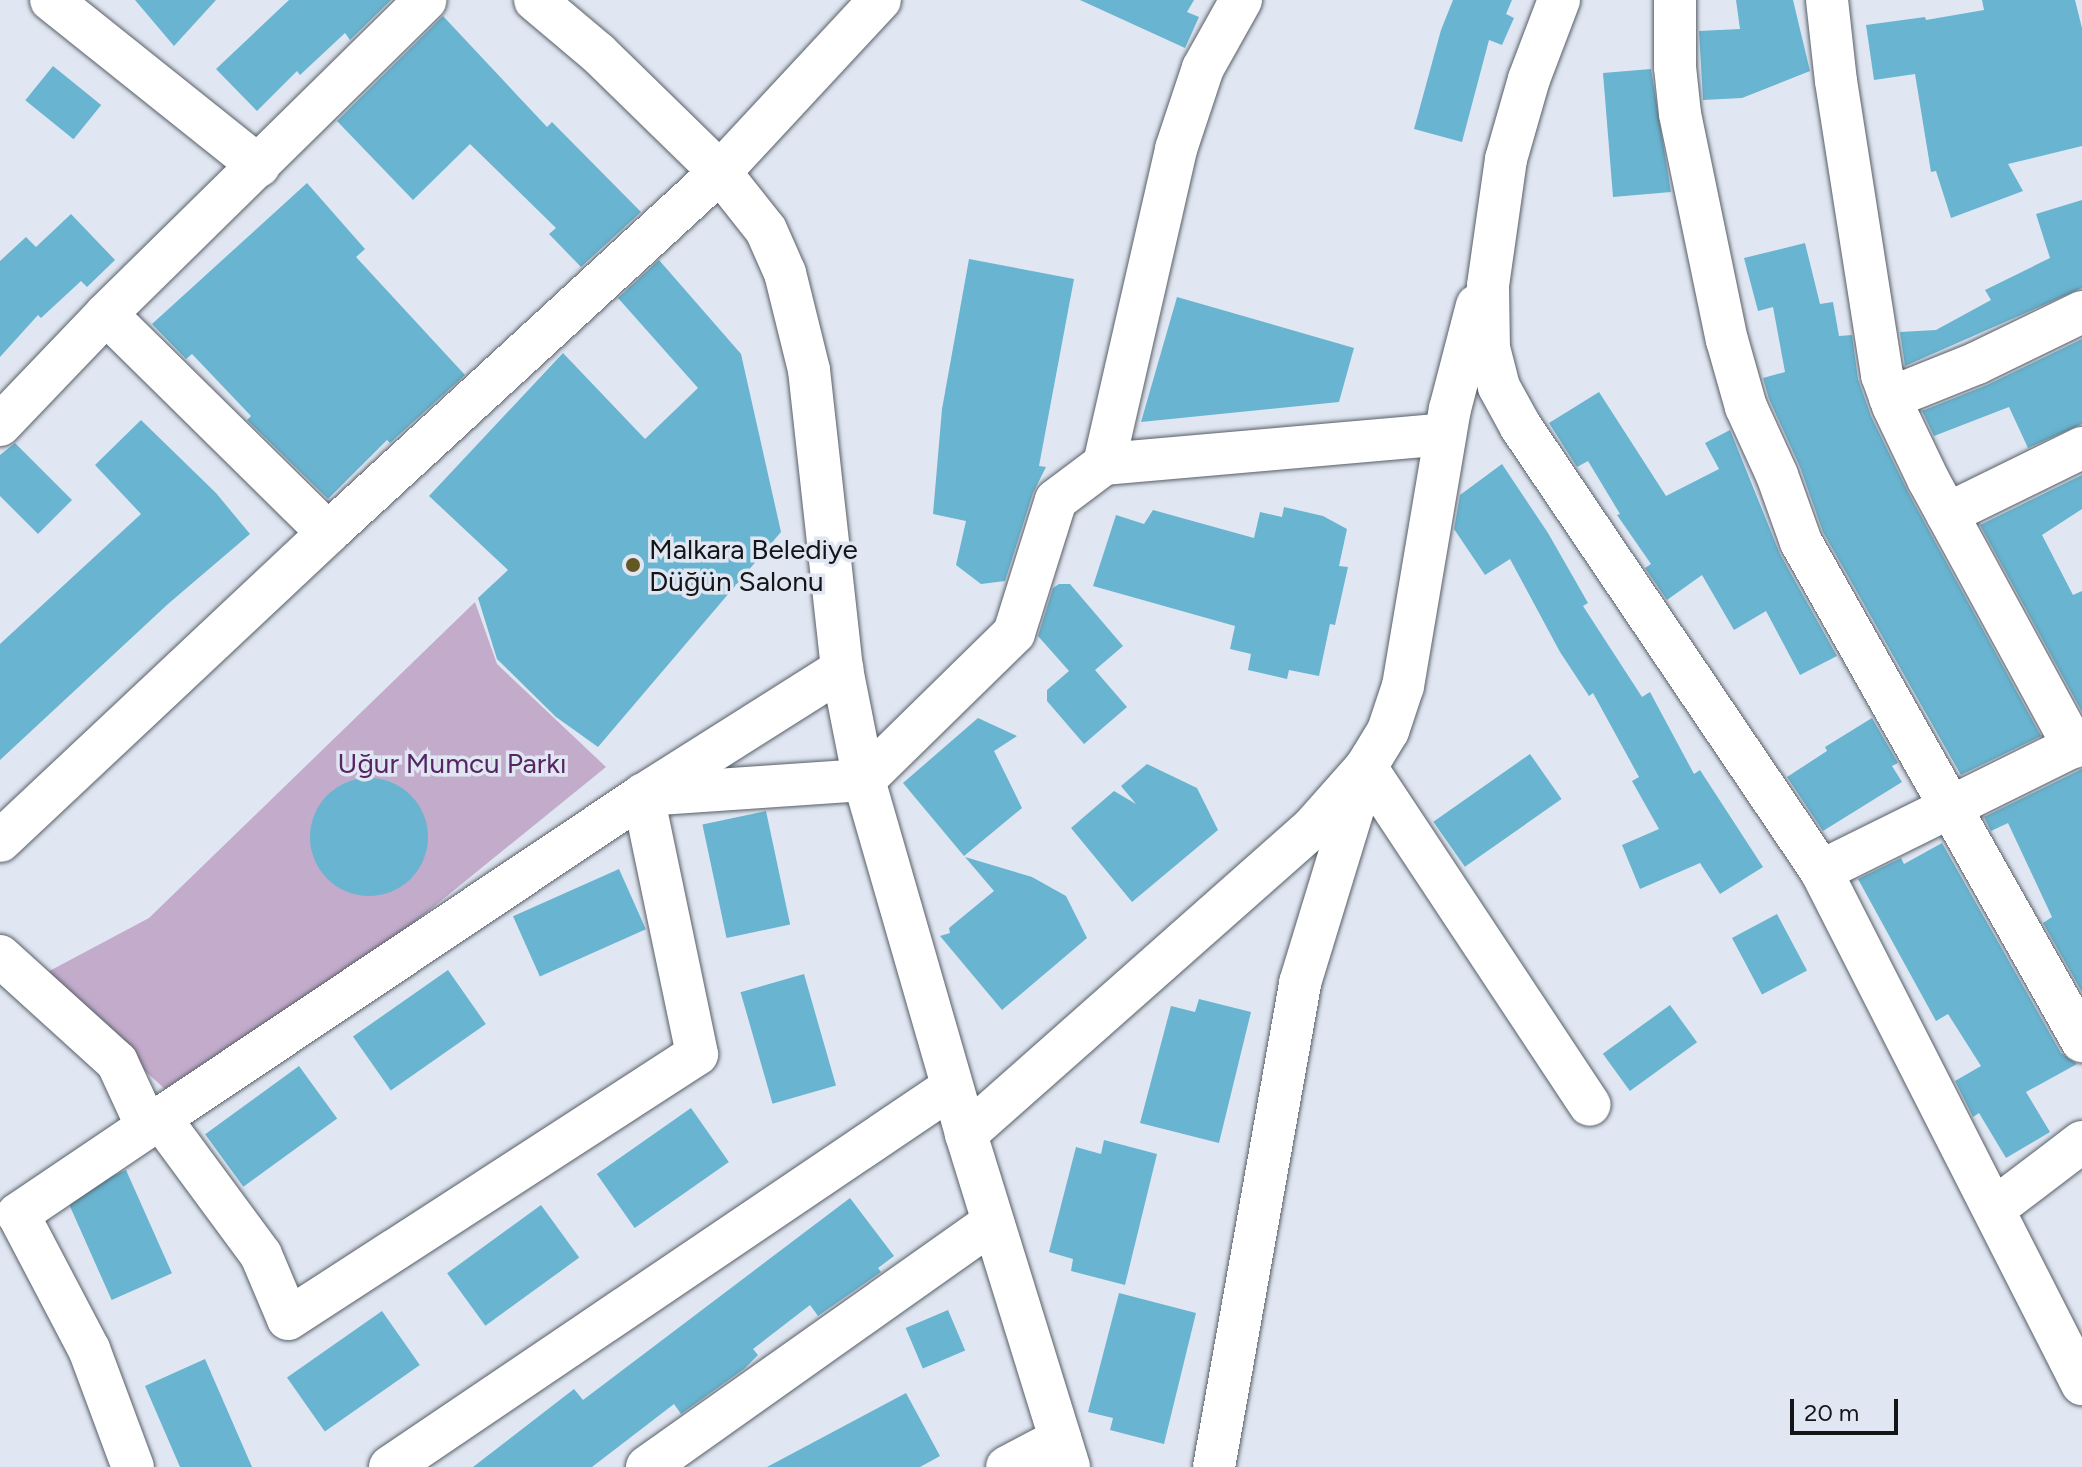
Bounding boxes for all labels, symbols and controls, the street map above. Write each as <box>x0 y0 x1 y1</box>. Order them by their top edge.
place label: Malkara Belediye Düğün Salonu <box>649 532 858 598</box>
marker: Malkara Belediye Düğün Salonu <box>624 556 642 574</box>
park label: Uğur Mumcu Parkı <box>338 746 566 780</box>
scale bar <box>1794 1383 1902 1433</box>
text: 20 m <box>1804 1398 1859 1427</box>

